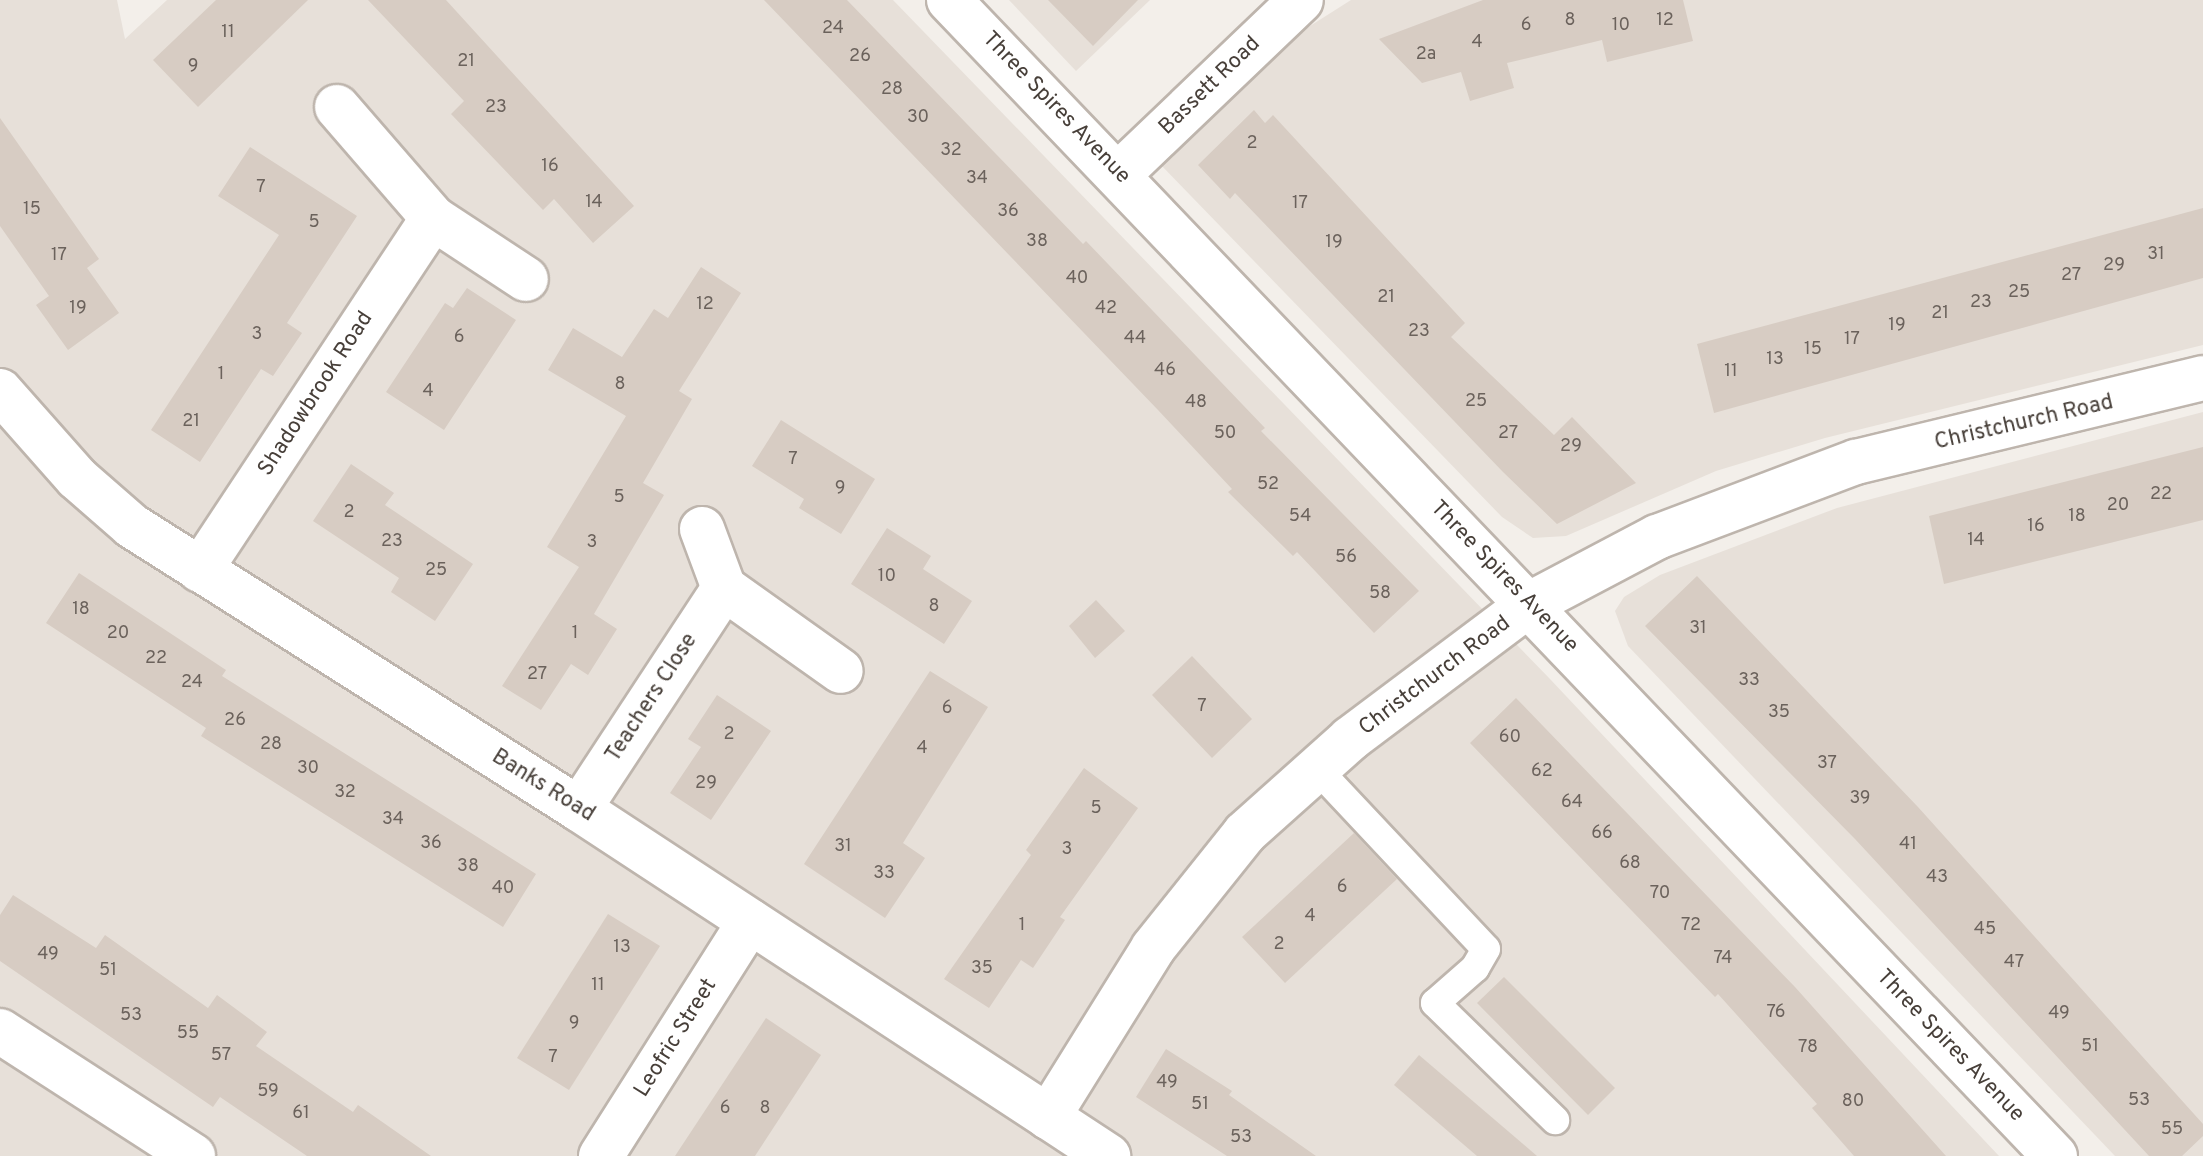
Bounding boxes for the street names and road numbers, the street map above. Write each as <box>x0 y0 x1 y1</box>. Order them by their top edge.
street label: Three Spires Avenue <box>976 26 1136 190</box>
street label: Bassett Road <box>1154 31 1266 141</box>
street label: Shadowbrook Road <box>253 307 379 481</box>
street label: Christchurch Road <box>1932 390 2116 456</box>
street label: Three Spires Avenue <box>1424 495 1584 659</box>
street label: Christchurch Road <box>1354 611 1516 741</box>
street label: Teachers Close <box>601 629 703 767</box>
street label: Banks Road <box>487 744 599 828</box>
street label: Three Spires Avenue <box>1870 964 2030 1128</box>
street label: Leofric Street <box>629 974 723 1102</box>

